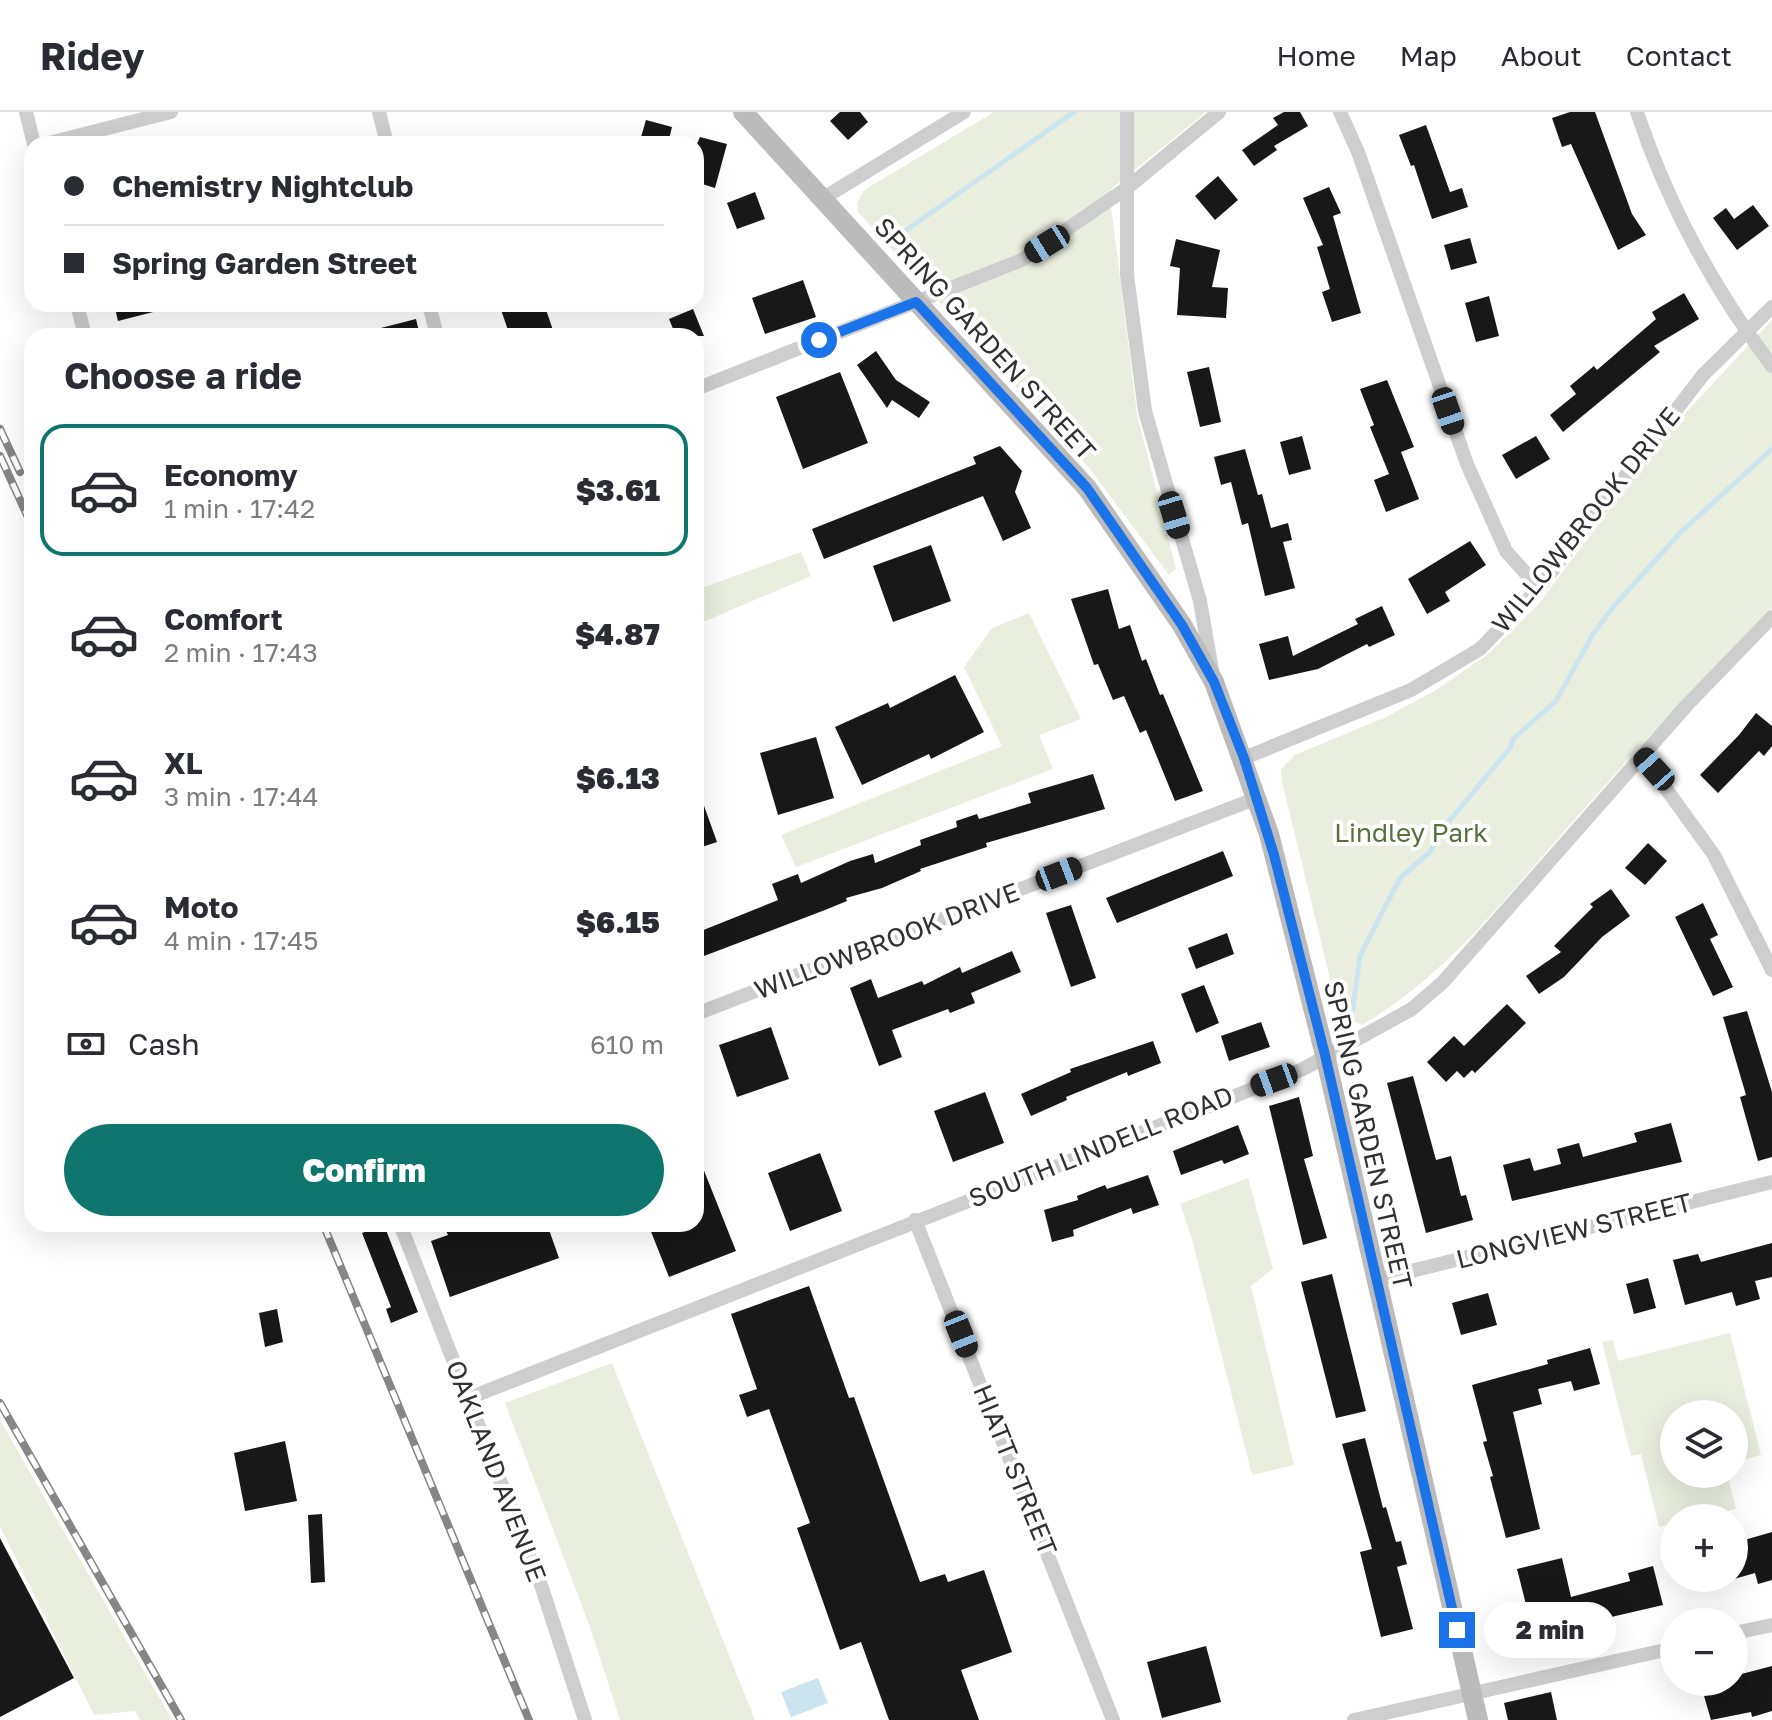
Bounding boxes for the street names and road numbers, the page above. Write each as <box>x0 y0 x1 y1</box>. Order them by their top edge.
street label: SPRING GARDEN STREET <box>868 211 1102 466</box>
street label: WILLOWBROOK DRIVE <box>1485 401 1686 639</box>
street label: WILLOWBROOK DRIVE <box>750 876 1024 1005</box>
street label: SPRING GARDEN STREET <box>1318 978 1419 1292</box>
street label: SOUTH LINDELL ROAD <box>964 1079 1237 1214</box>
street label: LONGVIEW STREET <box>1453 1186 1695 1275</box>
street label: OAKLAND AVENUE <box>440 1356 553 1586</box>
street label: HIATT STREET <box>967 1380 1064 1560</box>

